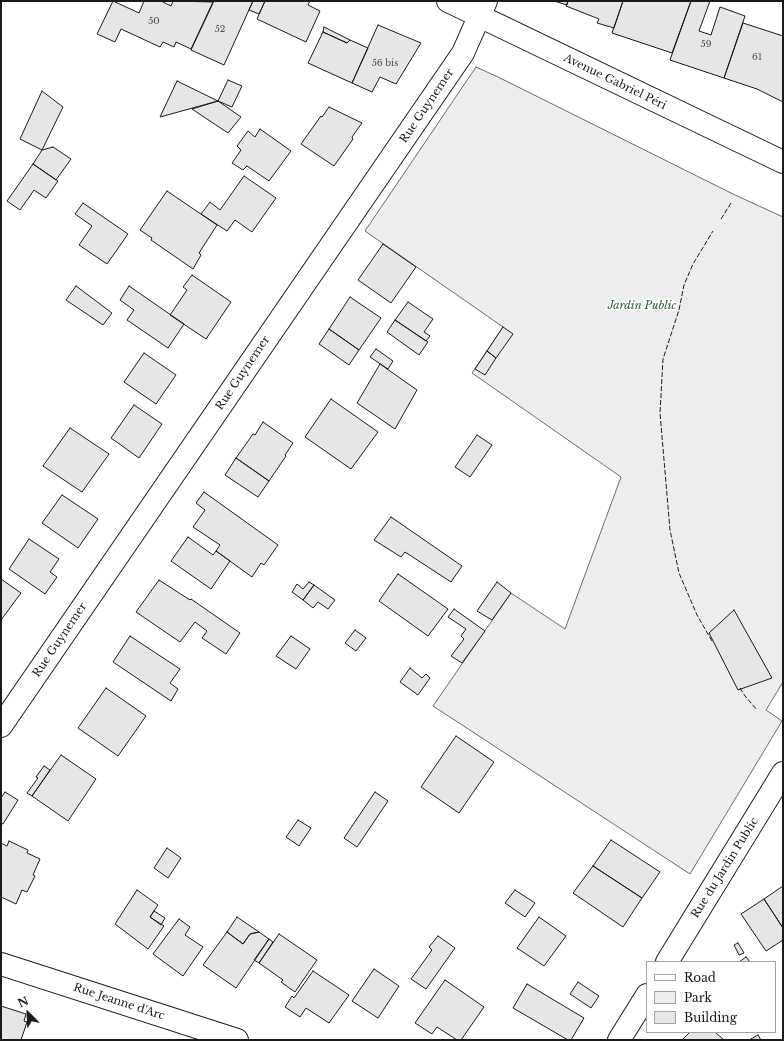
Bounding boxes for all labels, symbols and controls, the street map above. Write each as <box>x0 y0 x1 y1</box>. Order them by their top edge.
house number: 50 <box>148 16 160 26</box>
house number: 52 <box>215 24 225 34</box>
house number: 59 <box>701 39 711 49</box>
street label: Avenue Gabriel Péri <box>562 51 668 113</box>
house number: 61 <box>752 52 762 62</box>
house number: 56 bis <box>372 58 398 68</box>
street label: Rue Guynemer <box>397 66 457 146</box>
park label: Jardin Public <box>608 299 676 313</box>
street label: Rue Guynemer <box>213 333 273 413</box>
street label: Rue Guynemer <box>30 600 90 680</box>
street label: Rue du Jardin Public <box>689 815 761 921</box>
legend <box>646 961 776 1033</box>
text: Road <box>684 970 716 985</box>
street label: Rue Jeanne d'Arc <box>72 981 166 1023</box>
text: Park <box>684 990 712 1005</box>
north arrow <box>8 993 48 1033</box>
text: N <box>16 994 31 1011</box>
text: Building <box>684 1010 737 1025</box>

